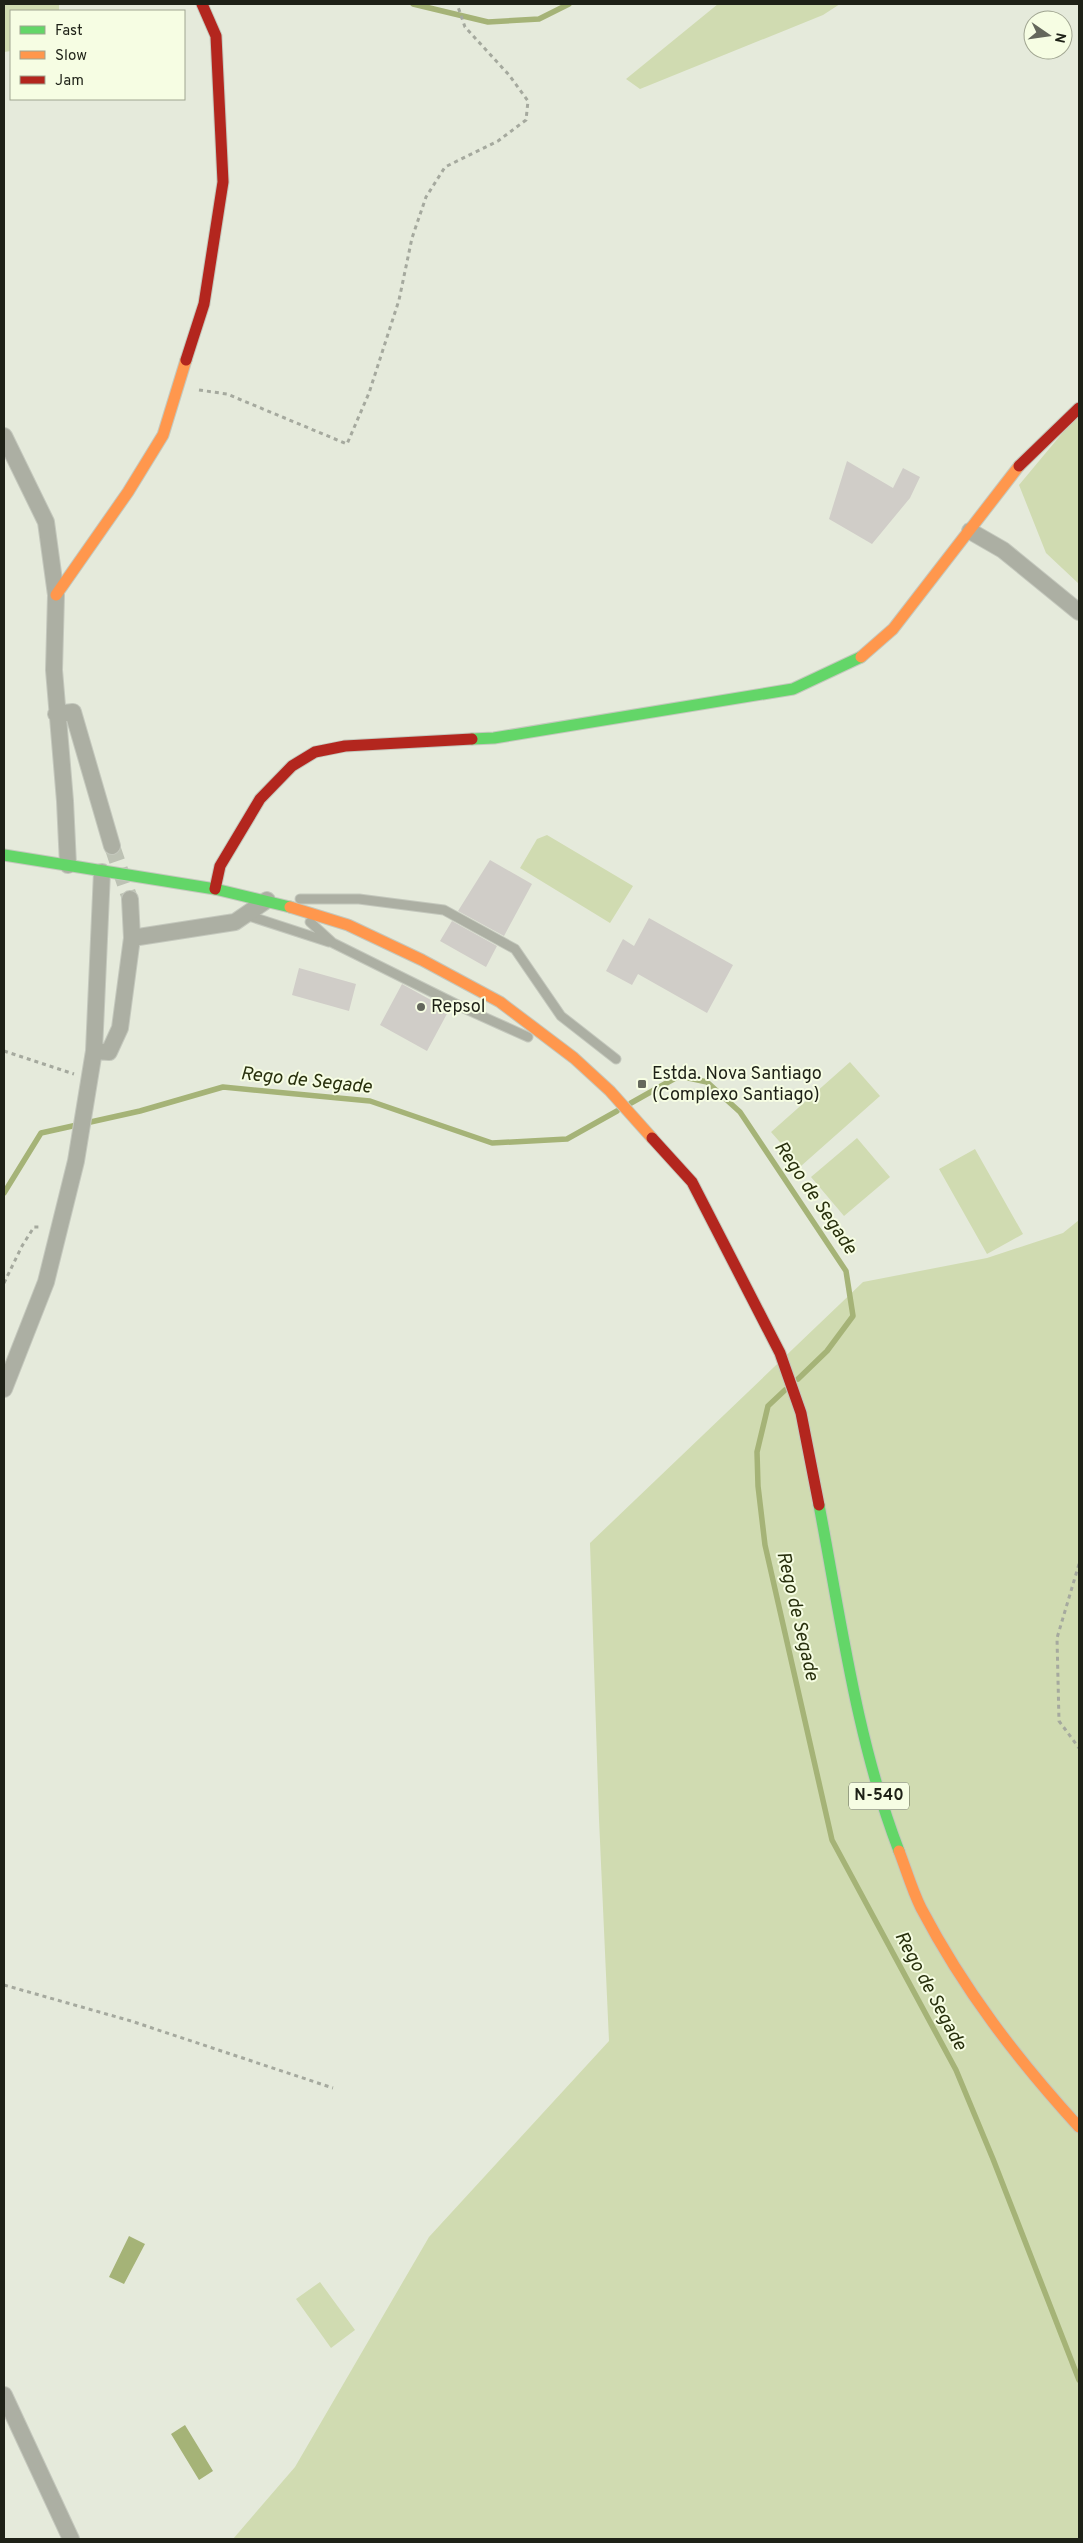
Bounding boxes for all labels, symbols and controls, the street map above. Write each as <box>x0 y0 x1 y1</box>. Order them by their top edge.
legend <box>10 10 185 100</box>
north arrow <box>1023 10 1073 60</box>
text: Fast <box>55 22 83 41</box>
text: N <box>1050 31 1069 44</box>
text: Slow <box>55 47 87 66</box>
text: Jam <box>55 72 84 91</box>
place label: Repsol <box>431 996 485 1019</box>
marker: Repsol <box>415 1001 427 1013</box>
water label: Rego de Segade <box>239 1062 373 1100</box>
place label: Estda. Nova Santiago (Complexo Santiago) <box>652 1063 822 1107</box>
marker: Estda. Nova Santiago (Complexo Santiago) <box>636 1078 648 1090</box>
water label: Rego de Segade <box>768 1137 862 1259</box>
water label: Rego de Segade <box>770 1549 824 1683</box>
road number: N-540 <box>849 1782 909 1810</box>
water label: Rego de Segade <box>888 1927 972 2055</box>

